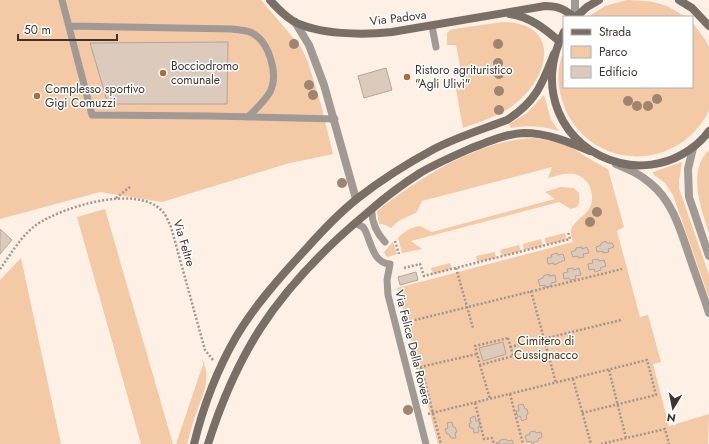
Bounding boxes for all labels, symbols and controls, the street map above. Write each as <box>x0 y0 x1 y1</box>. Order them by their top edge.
street label: Via Padova <box>369 6 427 30</box>
scale bar <box>18 16 117 42</box>
legend <box>563 16 693 88</box>
text: 50 m <box>24 21 51 39</box>
text: Strada <box>599 23 631 41</box>
text: Parco <box>599 43 628 61</box>
place label: Bocciodromo comunale <box>171 57 239 89</box>
place label: Ristoro agrituristico "Agli Ulivi" <box>415 61 513 93</box>
text: Edificio <box>599 63 638 81</box>
marker: Bocciodromo comunale <box>158 68 168 78</box>
marker: Ristoro agrituristico "Agli Ulivi" <box>402 72 412 82</box>
place label: Complesso sportivo Gigi Comuzzi <box>45 80 145 112</box>
marker: Complesso sportivo Gigi Comuzzi <box>32 91 42 101</box>
street label: Via Feltre <box>168 217 200 269</box>
street label: Via Felice Della Rovere <box>390 288 436 406</box>
park label: Cimitero di Cussignacco <box>514 332 579 364</box>
north arrow <box>653 388 693 428</box>
text: N <box>666 409 677 426</box>

